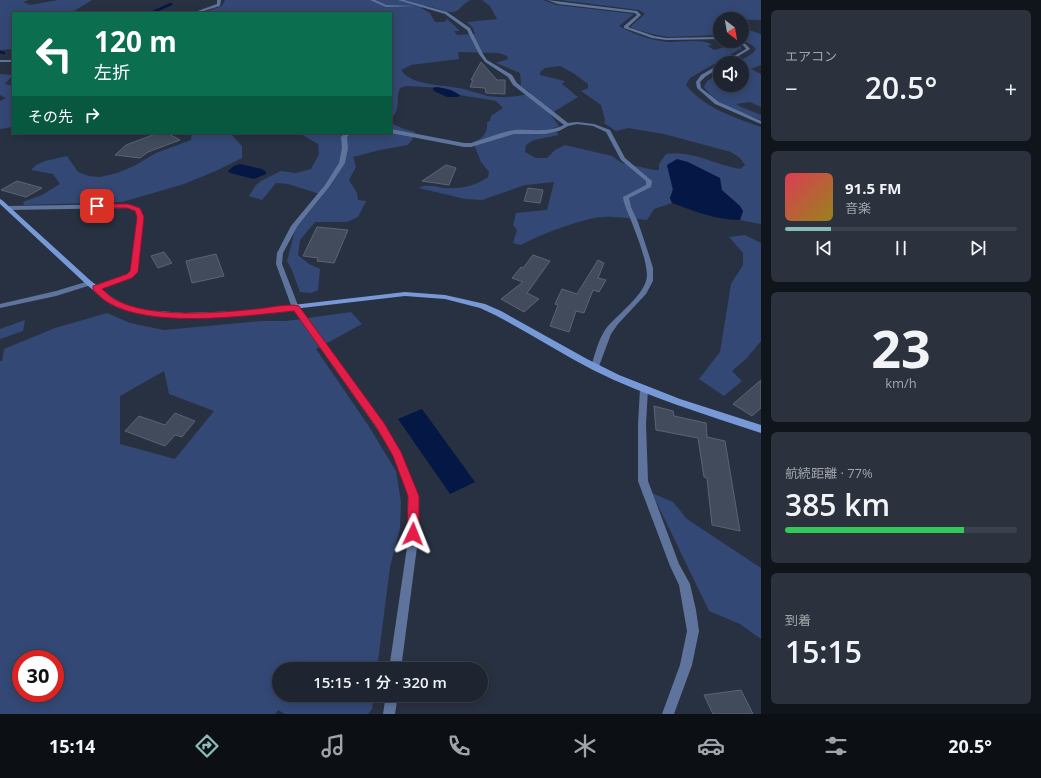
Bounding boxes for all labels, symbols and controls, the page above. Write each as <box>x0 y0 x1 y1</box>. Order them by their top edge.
north arrow <box>713 12 749 48</box>
map controls <box>713 12 749 92</box>
text: 120 m <box>94 22 177 60</box>
icon: left <box>28 28 80 80</box>
text: エアコン <box>785 47 837 65</box>
button: sound <box>713 56 749 92</box>
text: 左折 <box>94 60 130 84</box>
text: 20.5° <box>865 67 937 108</box>
text: − <box>785 73 798 103</box>
text: + <box>1004 73 1017 103</box>
icon: right <box>81 104 103 126</box>
text: その先 <box>28 106 73 126</box>
text: 91.5 FM <box>845 178 901 198</box>
pin <box>80 189 114 223</box>
icon: arrive <box>86 195 108 217</box>
text: 音楽 <box>845 199 871 217</box>
icon: previous <box>813 237 835 259</box>
icon: pause <box>890 237 912 259</box>
icon: next <box>967 237 989 259</box>
text: 23 <box>871 312 931 383</box>
text: km/h <box>885 374 917 392</box>
text: 航続距離 · 77% <box>785 464 873 482</box>
text: 385 km <box>785 484 890 525</box>
position arrow <box>392 513 434 555</box>
text: 到着 <box>785 611 811 629</box>
text: 15:15 <box>785 631 862 672</box>
speed limit sign: 30 <box>12 650 64 702</box>
text: 15:15 · 1 分 · 320 m <box>313 672 447 692</box>
icon: directions <box>193 732 221 760</box>
icon: music <box>319 732 347 760</box>
icon: phone <box>445 732 473 760</box>
icon: climate <box>571 732 599 760</box>
icon: car <box>697 732 725 760</box>
icon: filters <box>822 732 850 760</box>
text: 15:14 <box>49 734 95 758</box>
text: 20.5° <box>948 734 992 758</box>

